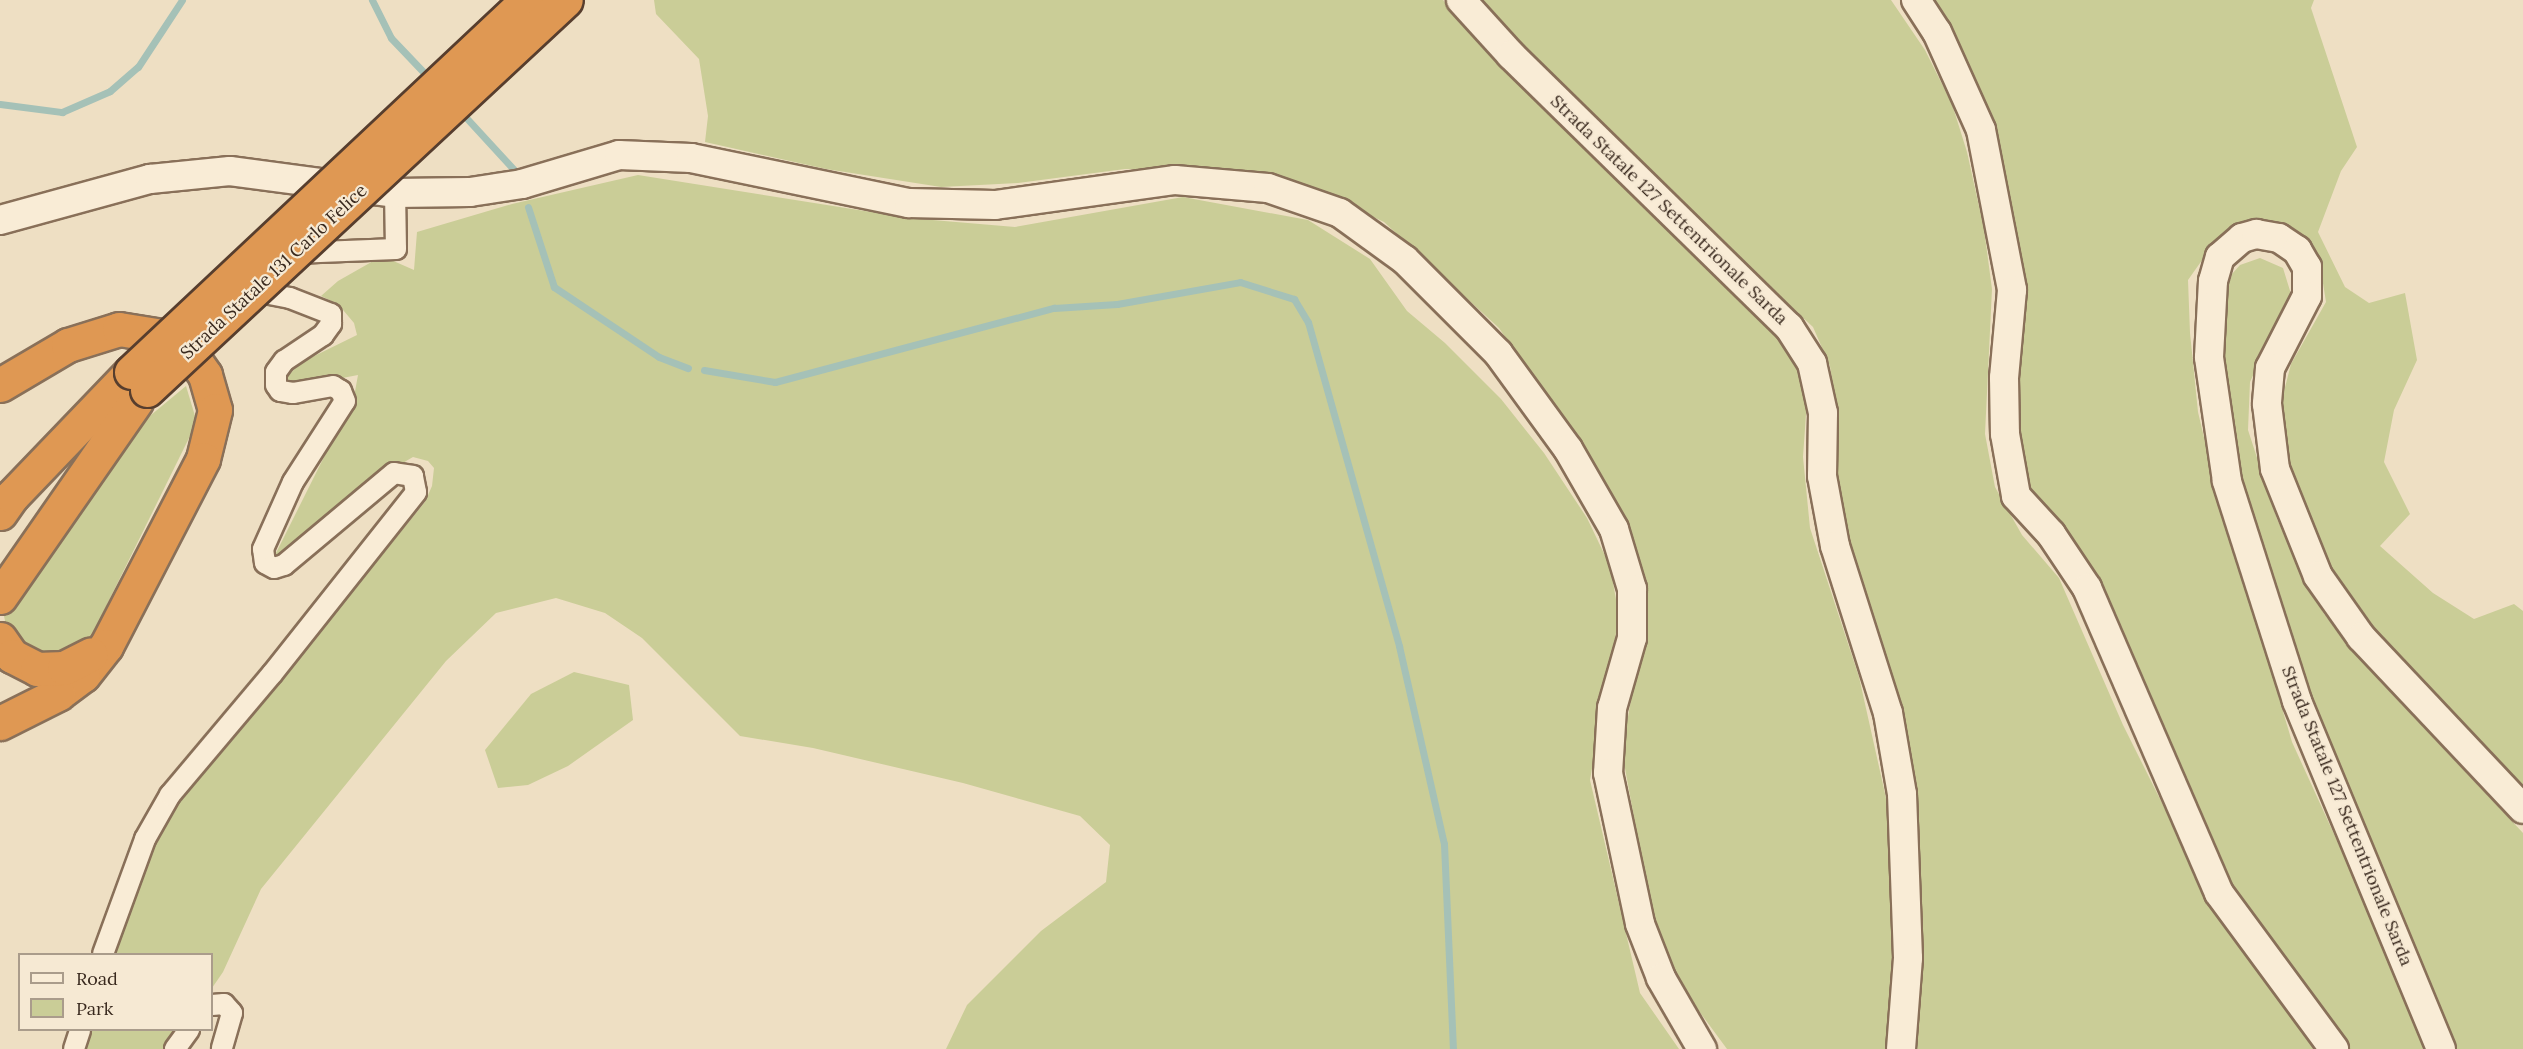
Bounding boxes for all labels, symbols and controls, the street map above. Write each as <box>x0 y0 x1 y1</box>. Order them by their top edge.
street label: Strada Statale 127 Settentrionale Sarda <box>1546 91 1792 329</box>
street label: Strada Statale 131 Carlo Felice <box>176 180 372 364</box>
street label: Strada Statale 127 Settentrionale Sarda <box>2277 663 2417 969</box>
legend <box>18 953 213 1031</box>
text: Road <box>76 967 118 990</box>
text: Park <box>76 997 113 1020</box>

